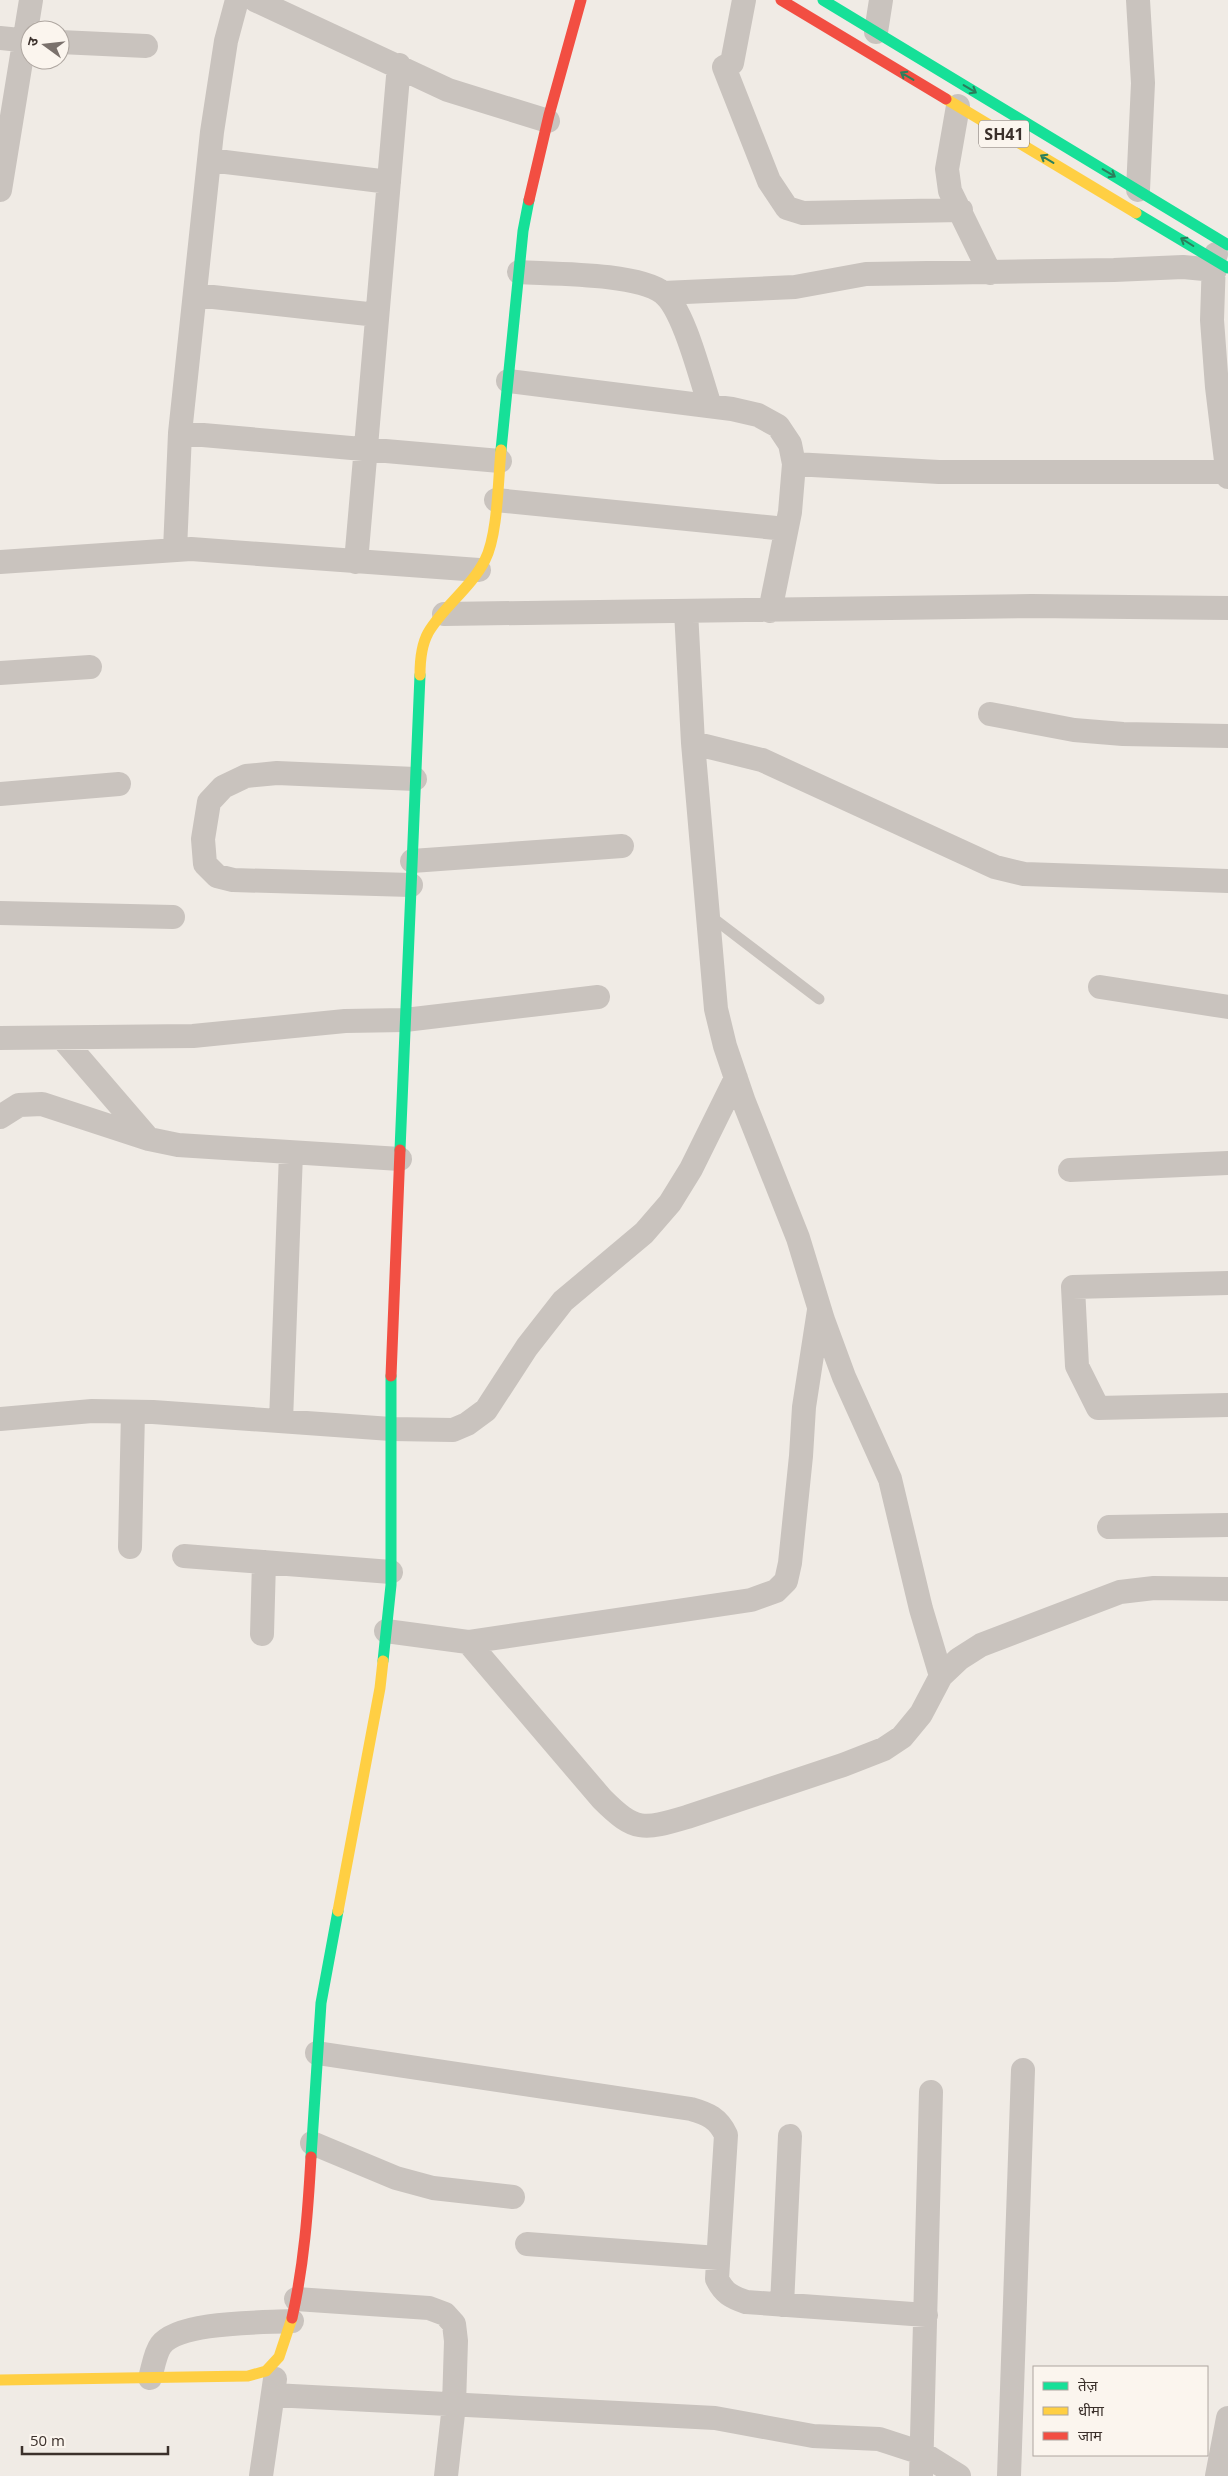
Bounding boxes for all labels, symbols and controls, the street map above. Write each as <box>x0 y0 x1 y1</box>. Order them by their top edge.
north arrow <box>20 20 70 70</box>
text: उ <box>22 34 42 48</box>
one-way arrow <box>901 70 915 80</box>
one-way arrow <box>962 84 976 94</box>
road number: SH41 <box>979 120 1029 148</box>
one-way arrow <box>1040 154 1054 164</box>
one-way arrow <box>1101 168 1115 178</box>
one-way arrow <box>1180 237 1194 247</box>
legend <box>1033 2366 1208 2456</box>
text: तेज़ <box>1078 2375 1099 2395</box>
text: धीमा <box>1078 2400 1105 2420</box>
scale bar <box>22 2424 169 2456</box>
text: जाम <box>1078 2425 1103 2445</box>
text: 50 m <box>30 2430 65 2450</box>

